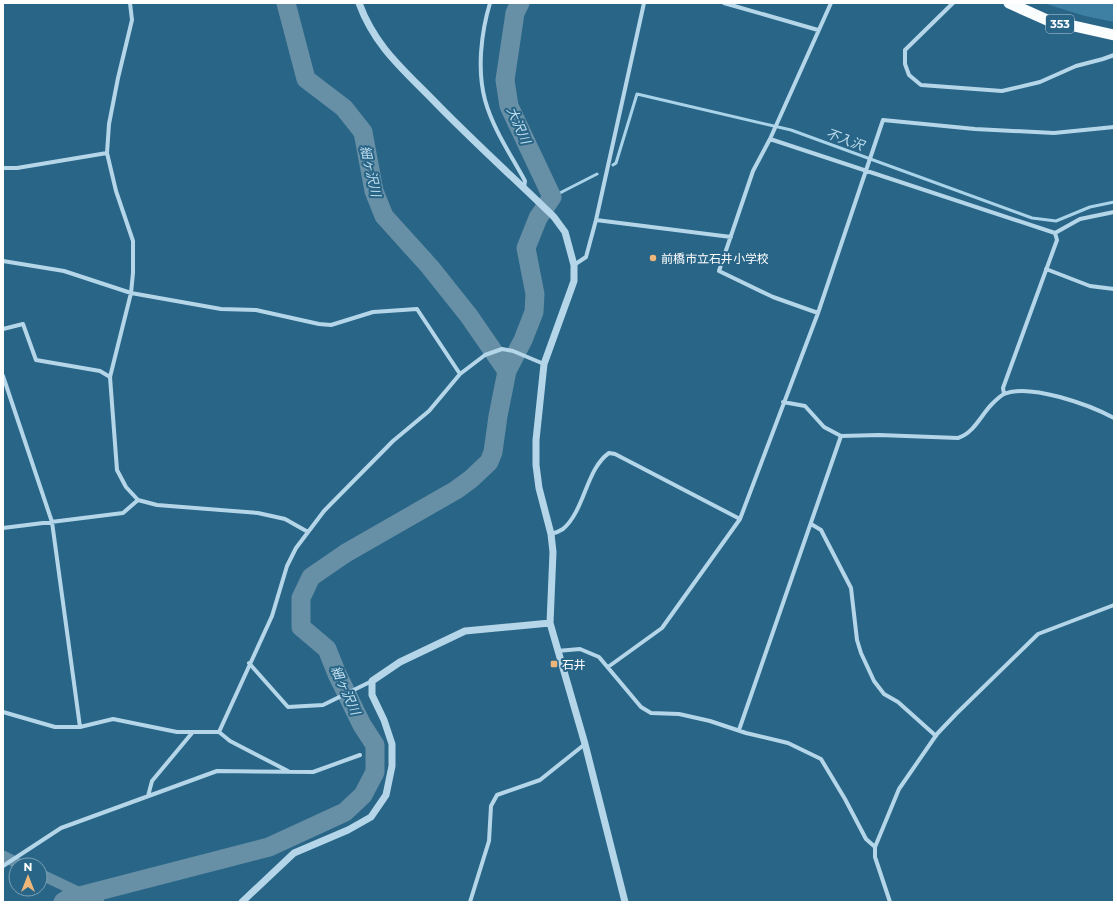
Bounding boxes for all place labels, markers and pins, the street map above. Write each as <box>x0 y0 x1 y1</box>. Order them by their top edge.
place label: 前橋市立石井小学校 <box>661 251 769 266</box>
marker: 前橋市立石井小学校 <box>648 253 658 263</box>
place label: 石井 <box>562 657 586 672</box>
marker: 石井 <box>549 659 559 669</box>

